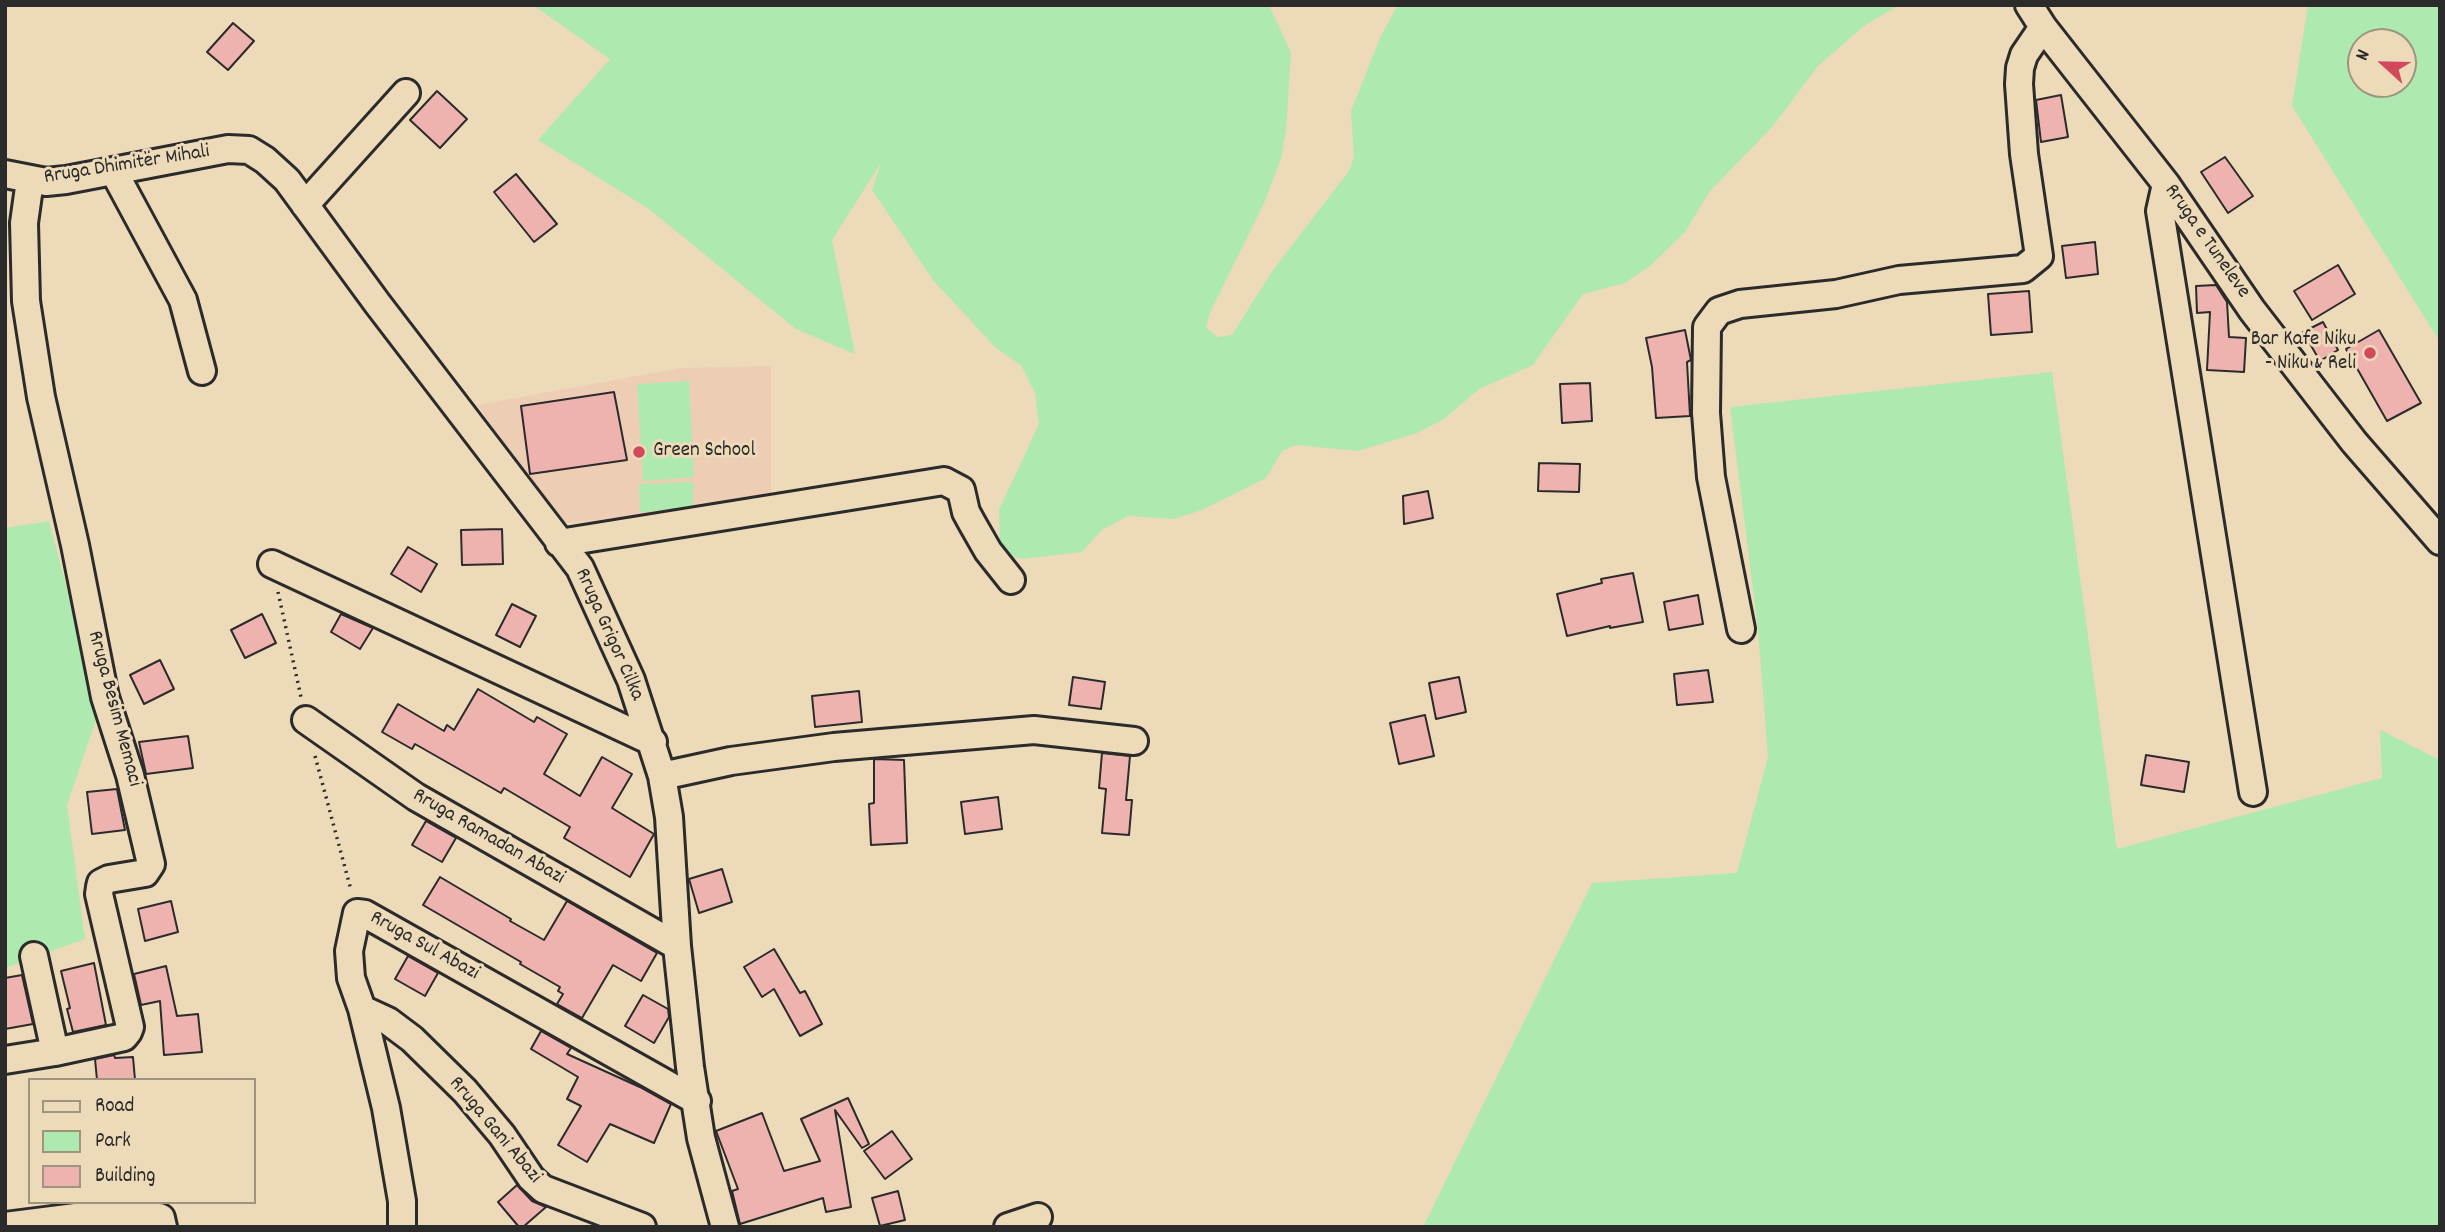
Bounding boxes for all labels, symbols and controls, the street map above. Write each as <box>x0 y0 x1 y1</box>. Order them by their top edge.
north arrow <box>2347 28 2417 98</box>
text: N <box>2350 46 2378 65</box>
street label: Rruga Dhimitër Mihali <box>42 140 212 192</box>
street label: Rruga e Tuneleve <box>2157 180 2255 304</box>
place label: Bar Kafe Niku - Niku & Reli <box>2251 328 2356 378</box>
marker: Bar Kafe Niku - Niku & Reli <box>2362 345 2378 361</box>
place label: Green School <box>653 439 755 465</box>
marker: Green School <box>631 444 647 460</box>
street label: Rruga Grigor Cilka <box>568 565 648 705</box>
street label: Rruga Besim Memaci <box>80 628 146 790</box>
street label: Rruga Ramadan Abazi <box>407 784 569 892</box>
street label: Rruga Sul Abazi <box>365 907 483 987</box>
street label: Rruga Gani Abazi <box>442 1072 546 1190</box>
legend <box>28 1078 256 1204</box>
text: Road <box>95 1092 134 1122</box>
text: Park <box>95 1127 131 1157</box>
text: Building <box>95 1162 155 1192</box>

